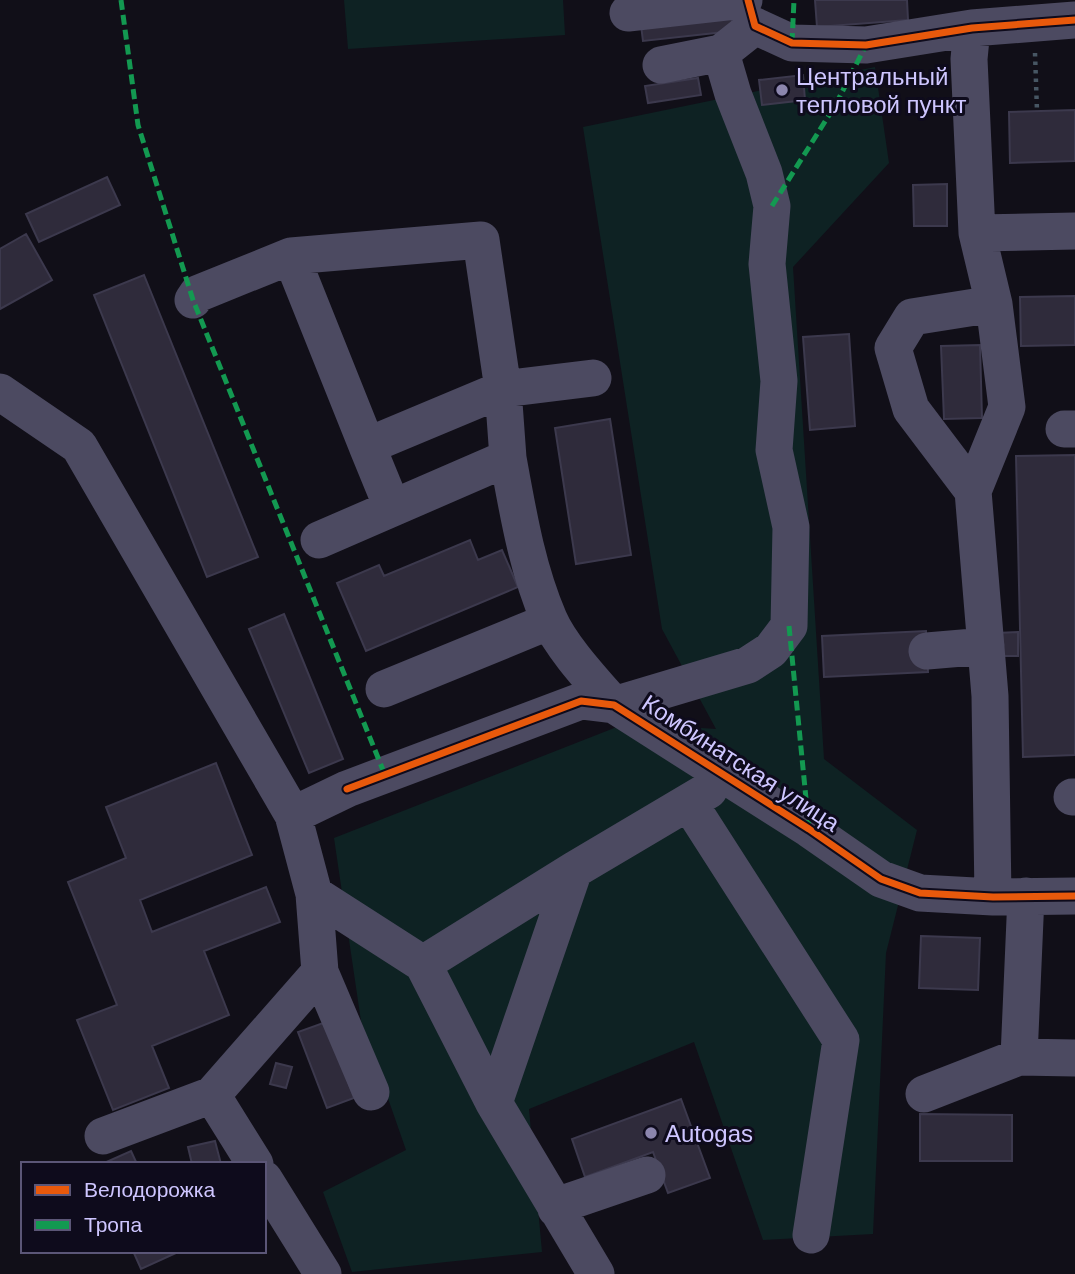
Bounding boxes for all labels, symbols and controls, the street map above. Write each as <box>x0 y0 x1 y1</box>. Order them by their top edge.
place label: Центральный тепловой пункт <box>796 63 967 118</box>
marker: Центральный тепловой пункт <box>774 82 790 98</box>
street label: Комбинатская улица <box>637 689 845 837</box>
place label: Autogas <box>665 1120 753 1147</box>
marker: Autogas <box>643 1125 659 1141</box>
legend <box>21 1162 266 1253</box>
text: Велодорожка <box>84 1178 215 1201</box>
text: Тропа <box>84 1213 142 1236</box>

